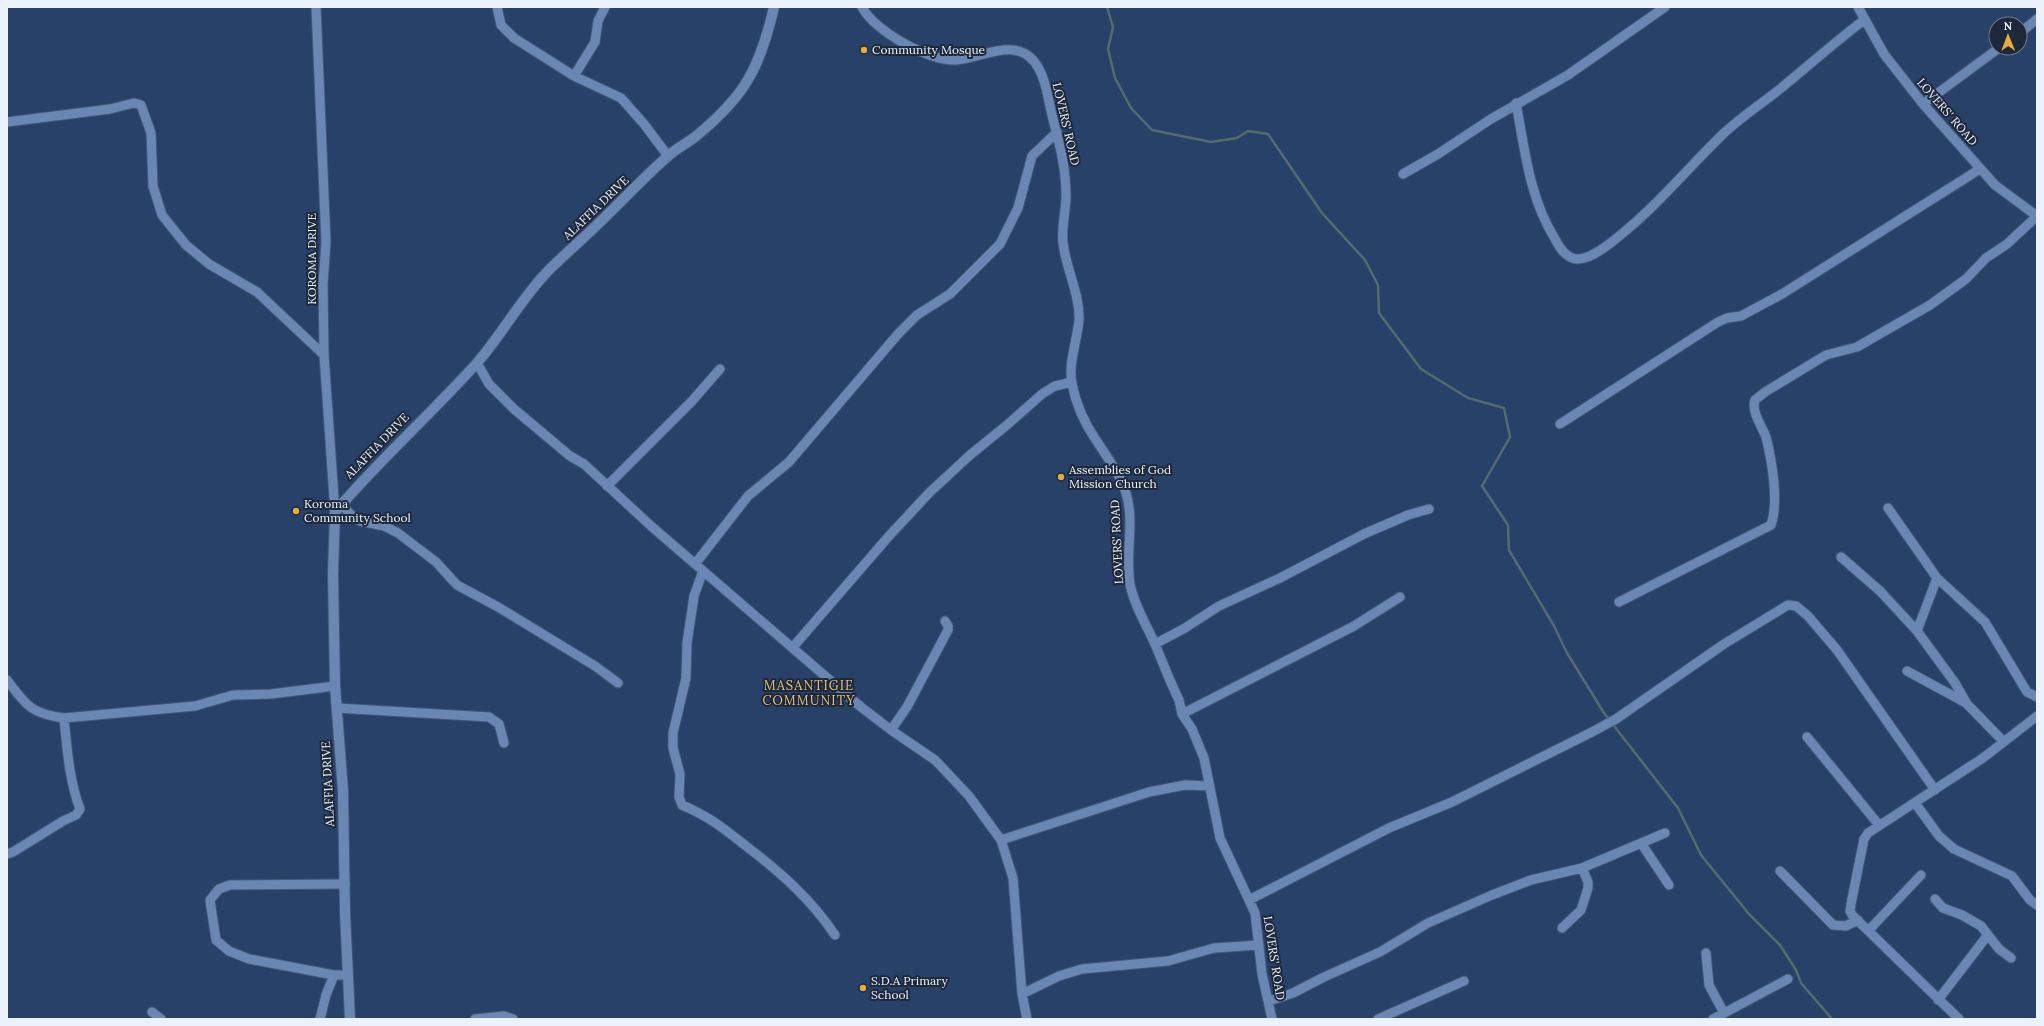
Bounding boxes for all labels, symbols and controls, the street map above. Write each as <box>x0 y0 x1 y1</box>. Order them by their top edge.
north arrow <box>1988 16 2028 56</box>
text: N <box>2003 19 2013 33</box>
place label: Community Mosque <box>872 42 986 57</box>
marker: Community Mosque <box>859 45 869 55</box>
street label: LOVERS' ROAD <box>1914 75 1981 149</box>
street label: LOVERS' ROAD <box>1050 81 1083 167</box>
street label: ALAFFIA DRIVE <box>559 172 632 243</box>
street label: KOROMA DRIVE <box>304 213 319 305</box>
street label: ALAFFIA DRIVE <box>341 410 412 482</box>
place label: Assemblies of God Mission Church <box>1068 462 1171 491</box>
marker: Assemblies of God Mission Church <box>1056 472 1066 482</box>
place label: Koroma Community School <box>304 496 411 525</box>
street label: LOVERS' ROAD <box>1107 499 1126 585</box>
marker: Koroma Community School <box>291 506 301 516</box>
district label: MASANTIGIE COMMUNITY <box>762 677 856 709</box>
street label: ALAFFIA DRIVE <box>318 741 337 828</box>
street label: LOVERS' ROAD <box>1260 915 1289 1001</box>
place label: S.D.A Primary School <box>871 973 949 1002</box>
marker: S.D.A Primary School <box>858 983 868 993</box>

